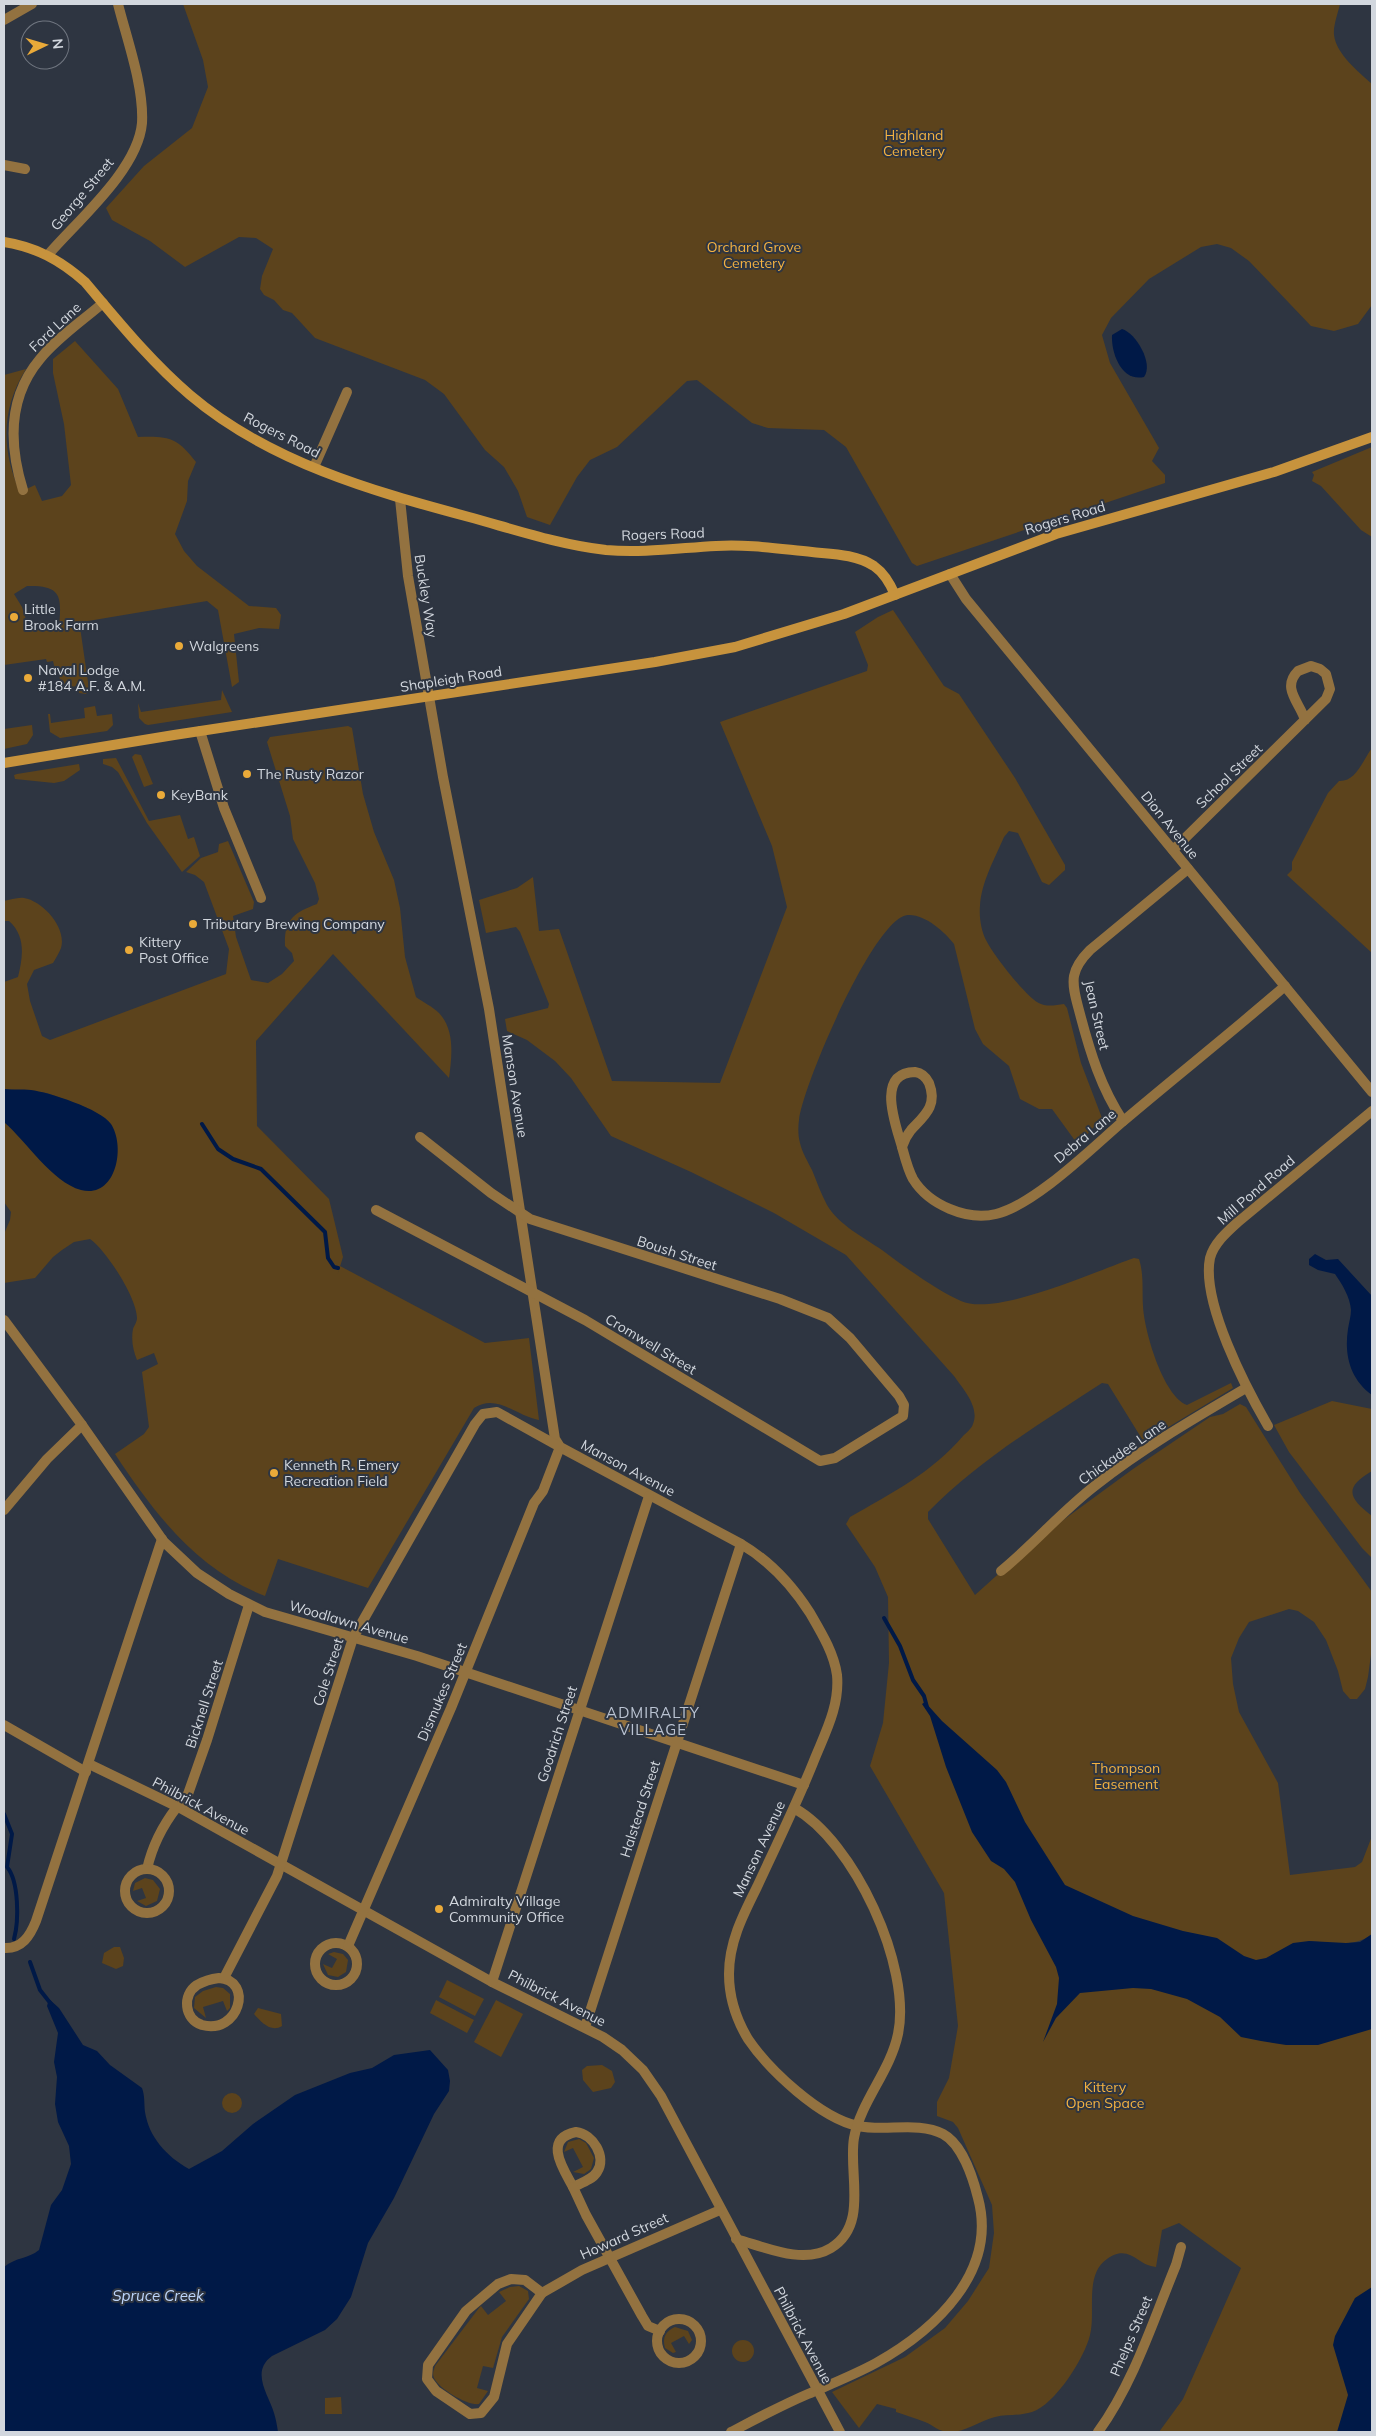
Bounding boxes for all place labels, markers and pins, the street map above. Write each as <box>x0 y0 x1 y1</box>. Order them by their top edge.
place label: Little Brook Farm <box>24 600 99 634</box>
marker: Little Brook Farm <box>8 611 20 623</box>
place label: Walgreens <box>189 637 259 655</box>
marker: Walgreens <box>173 640 185 652</box>
place label: Naval Lodge #184 A.F. & A.M. <box>38 661 145 695</box>
marker: Naval Lodge #184 A.F. & A.M. <box>22 672 34 684</box>
place label: The Rusty Razor <box>257 765 365 783</box>
marker: The Rusty Razor <box>241 768 253 780</box>
place label: KeyBank <box>171 786 229 804</box>
marker: KeyBank <box>155 789 167 801</box>
place label: Tributary Brewing Company <box>203 915 385 933</box>
marker: Tributary Brewing Company <box>187 918 199 930</box>
place label: Kittery Post Office <box>139 933 209 967</box>
marker: Kittery Post Office <box>123 944 135 956</box>
place label: Kenneth R. Emery Recreation Field <box>284 1456 399 1490</box>
marker: Kenneth R. Emery Recreation Field <box>268 1467 280 1479</box>
place label: Admiralty Village Community Office <box>449 1892 564 1926</box>
marker: Admiralty Village Community Office <box>433 1903 445 1915</box>

